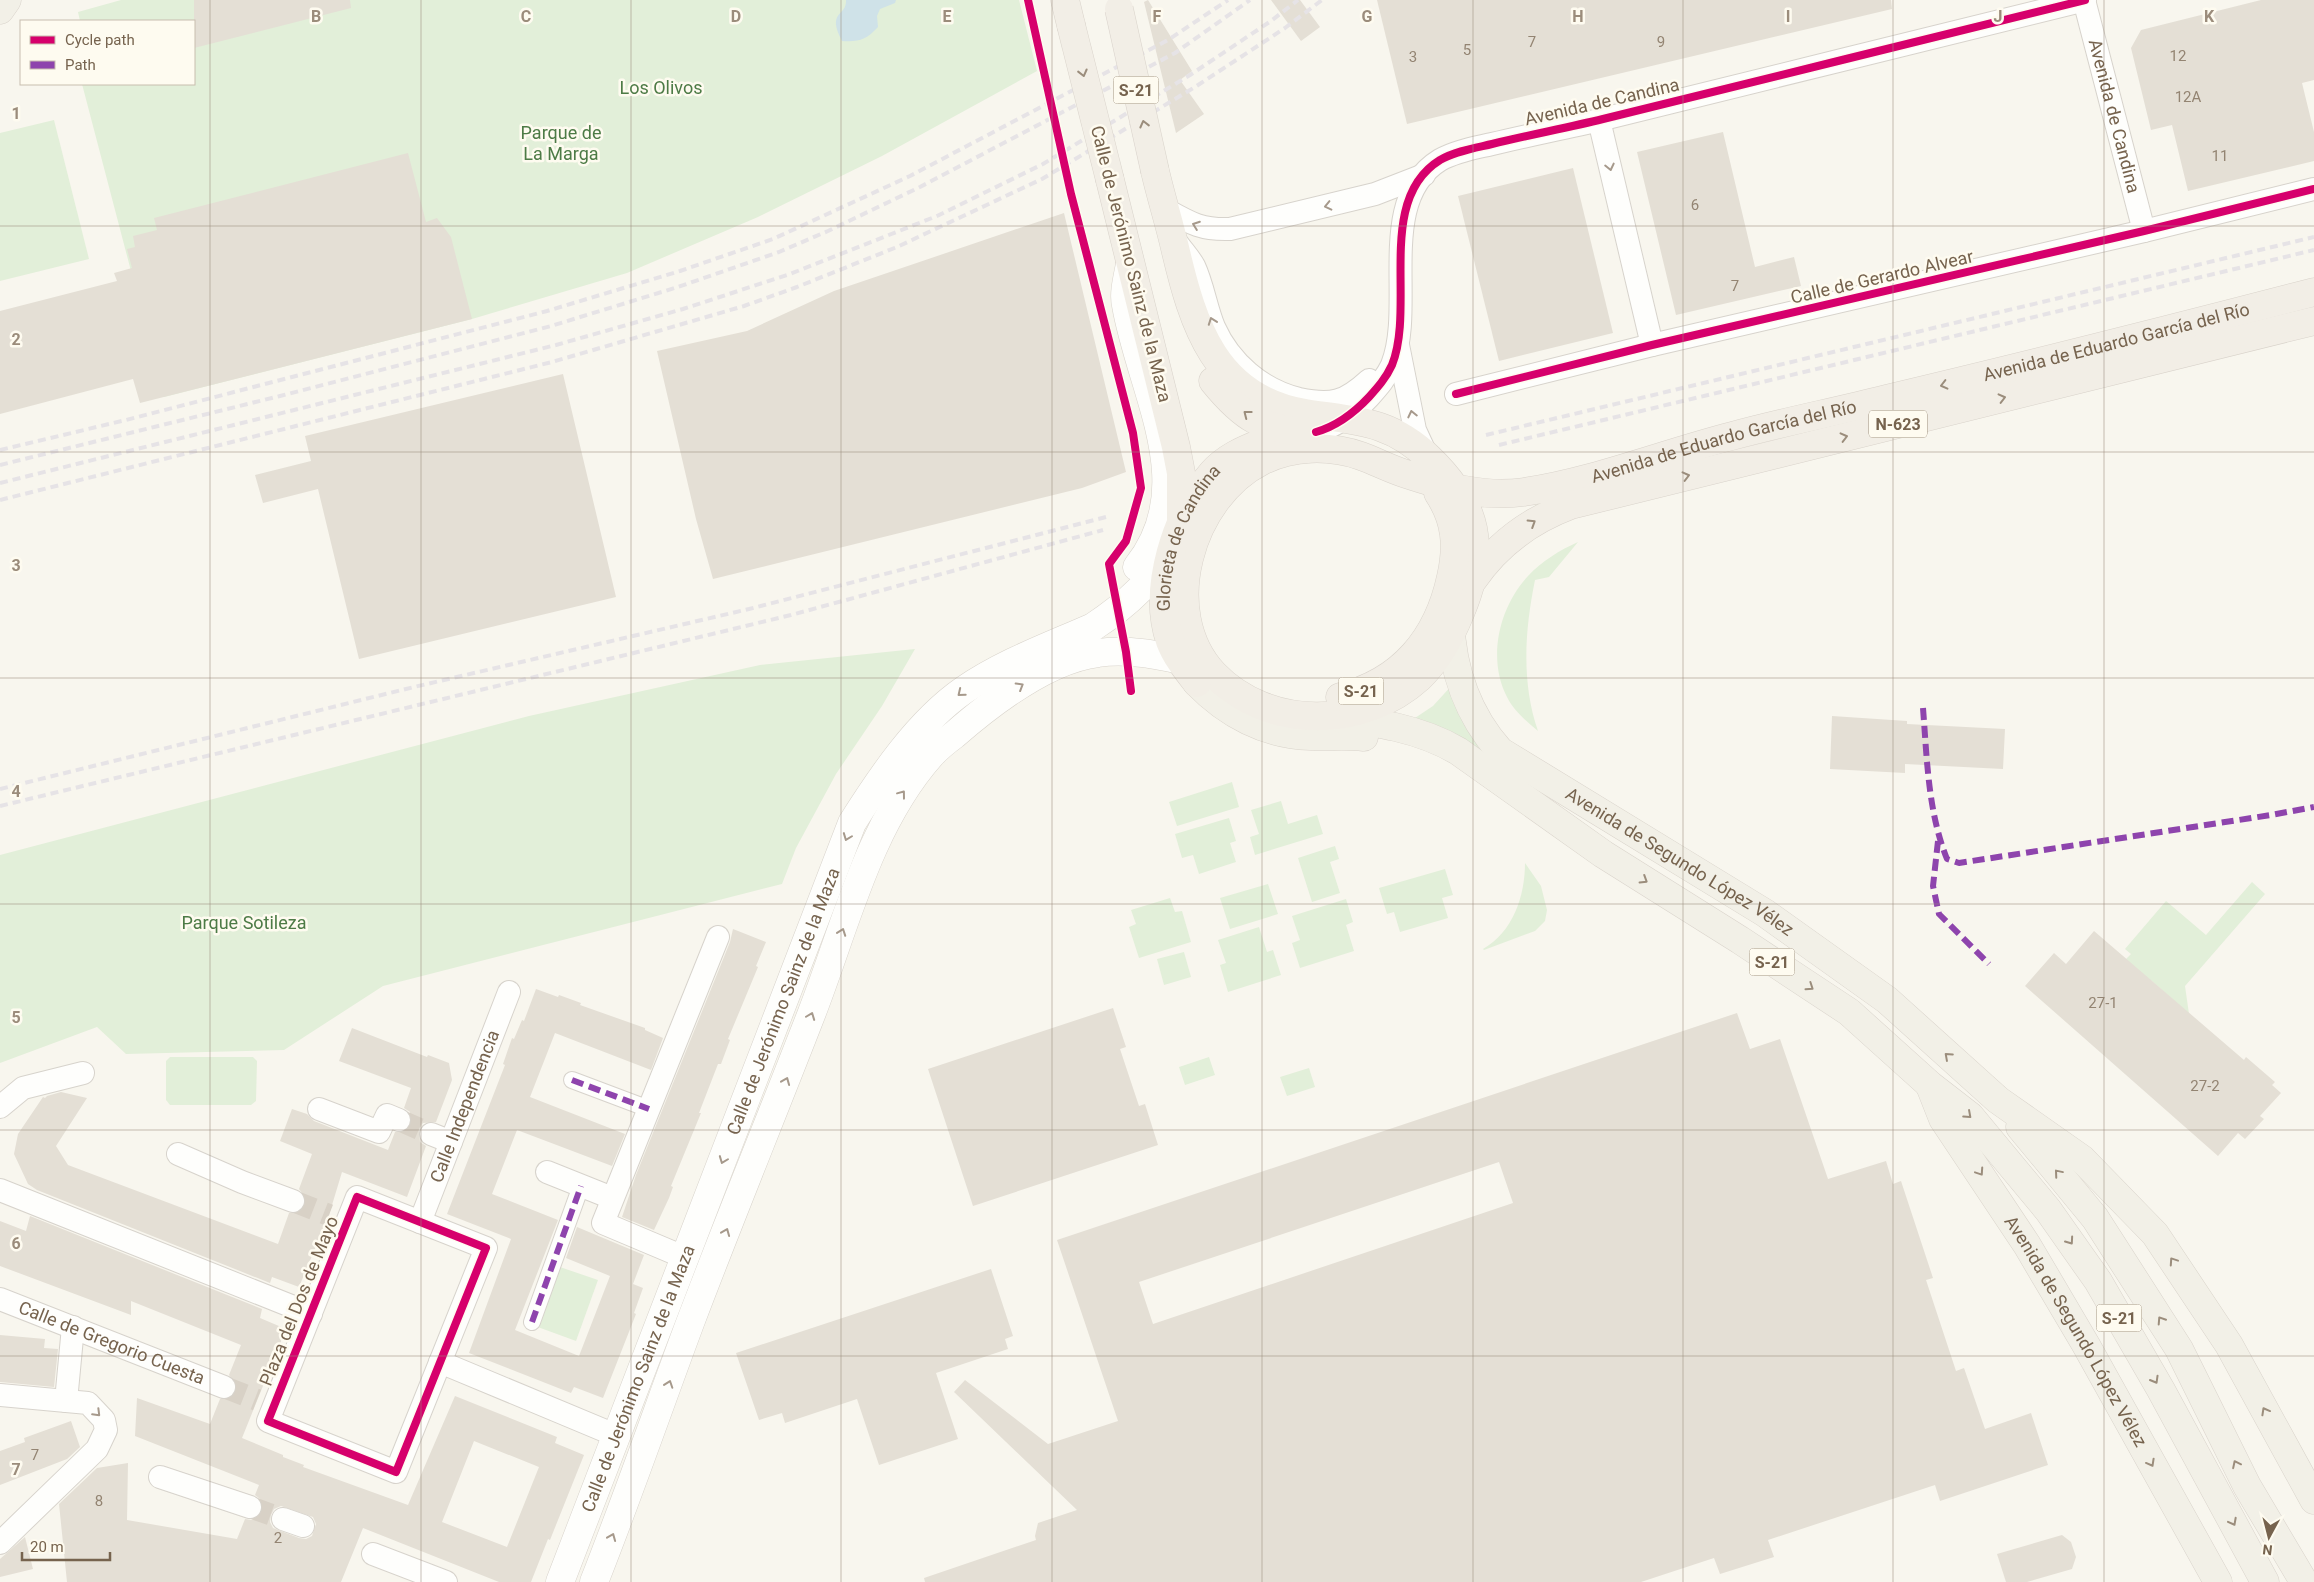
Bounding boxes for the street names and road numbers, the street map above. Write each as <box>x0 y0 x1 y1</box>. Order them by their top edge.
street label: Avenida de Candina <box>2085 37 2145 195</box>
street label: Avenida de Candina <box>1523 74 1681 130</box>
road number: S-21 <box>1114 76 1158 104</box>
street label: Calle de Jerónimo Sainz de la Maza <box>1087 123 1176 404</box>
street label: Calle de Gerardo Alvear <box>1789 245 1975 308</box>
street label: Avenida de Eduardo García del Río <box>1981 298 2252 385</box>
street label: Avenida de Eduardo García del Río <box>1589 396 1858 487</box>
road number: N-623 <box>1869 410 1927 438</box>
street label: Glorieta de Candina <box>1153 460 1224 612</box>
road number: S-21 <box>1338 678 1384 704</box>
street label: Avenida de Segundo López Vélez <box>1562 783 1798 940</box>
street label: Calle de Jerónimo Sainz de la Maza <box>722 865 844 1138</box>
road number: S-21 <box>1750 949 1794 976</box>
street label: Calle Independencia <box>425 1027 503 1185</box>
street label: Avenida de Segundo López Vélez <box>2000 1211 2152 1450</box>
street label: Plaza del Dos de Mayo <box>255 1213 342 1389</box>
street label: Calle de Jerónimo Sainz de la Maza <box>577 1242 699 1515</box>
street label: Calle de Gregorio Cuesta <box>16 1296 208 1388</box>
road number: S-21 <box>2096 1305 2142 1332</box>

